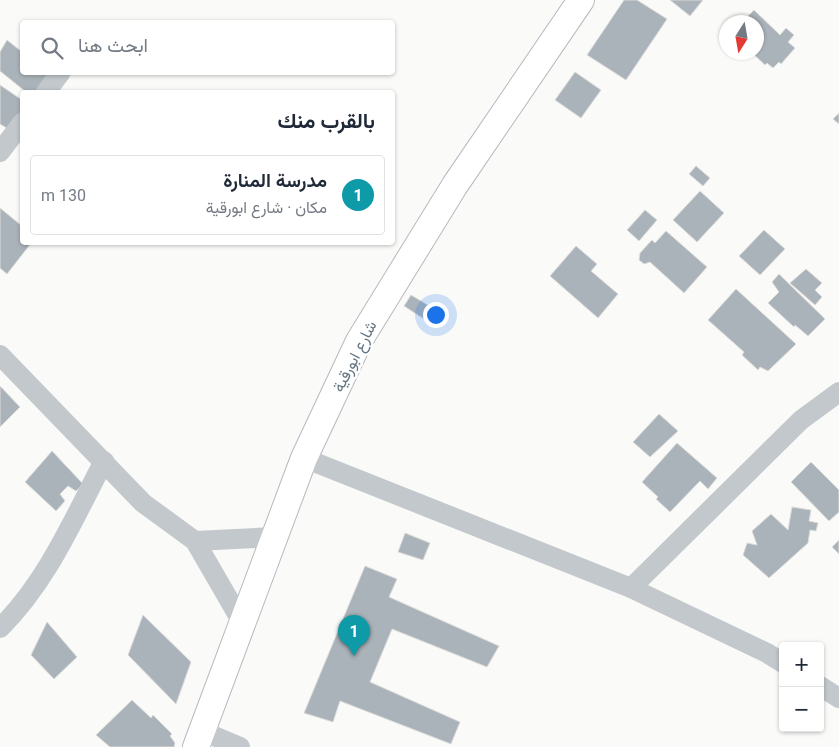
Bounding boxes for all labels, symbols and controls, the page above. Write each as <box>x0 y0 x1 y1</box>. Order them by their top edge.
north arrow <box>719 15 764 60</box>
search box <box>20 20 395 75</box>
icon: search <box>38 34 66 62</box>
text: ابحث هنا <box>78 34 148 57</box>
text: بالقرب منك <box>278 109 375 133</box>
text: مدرسة المنارة <box>223 169 327 192</box>
text: 130 m <box>41 186 86 205</box>
text: 1 <box>353 186 363 205</box>
text: مكان · شارع ابورقية <box>206 198 327 217</box>
your location <box>423 302 449 328</box>
street label: شارع ابورقية <box>328 317 382 396</box>
pin: 1 <box>338 615 370 656</box>
map controls <box>779 642 824 732</box>
button: + <box>779 642 824 687</box>
button: − <box>779 687 824 732</box>

